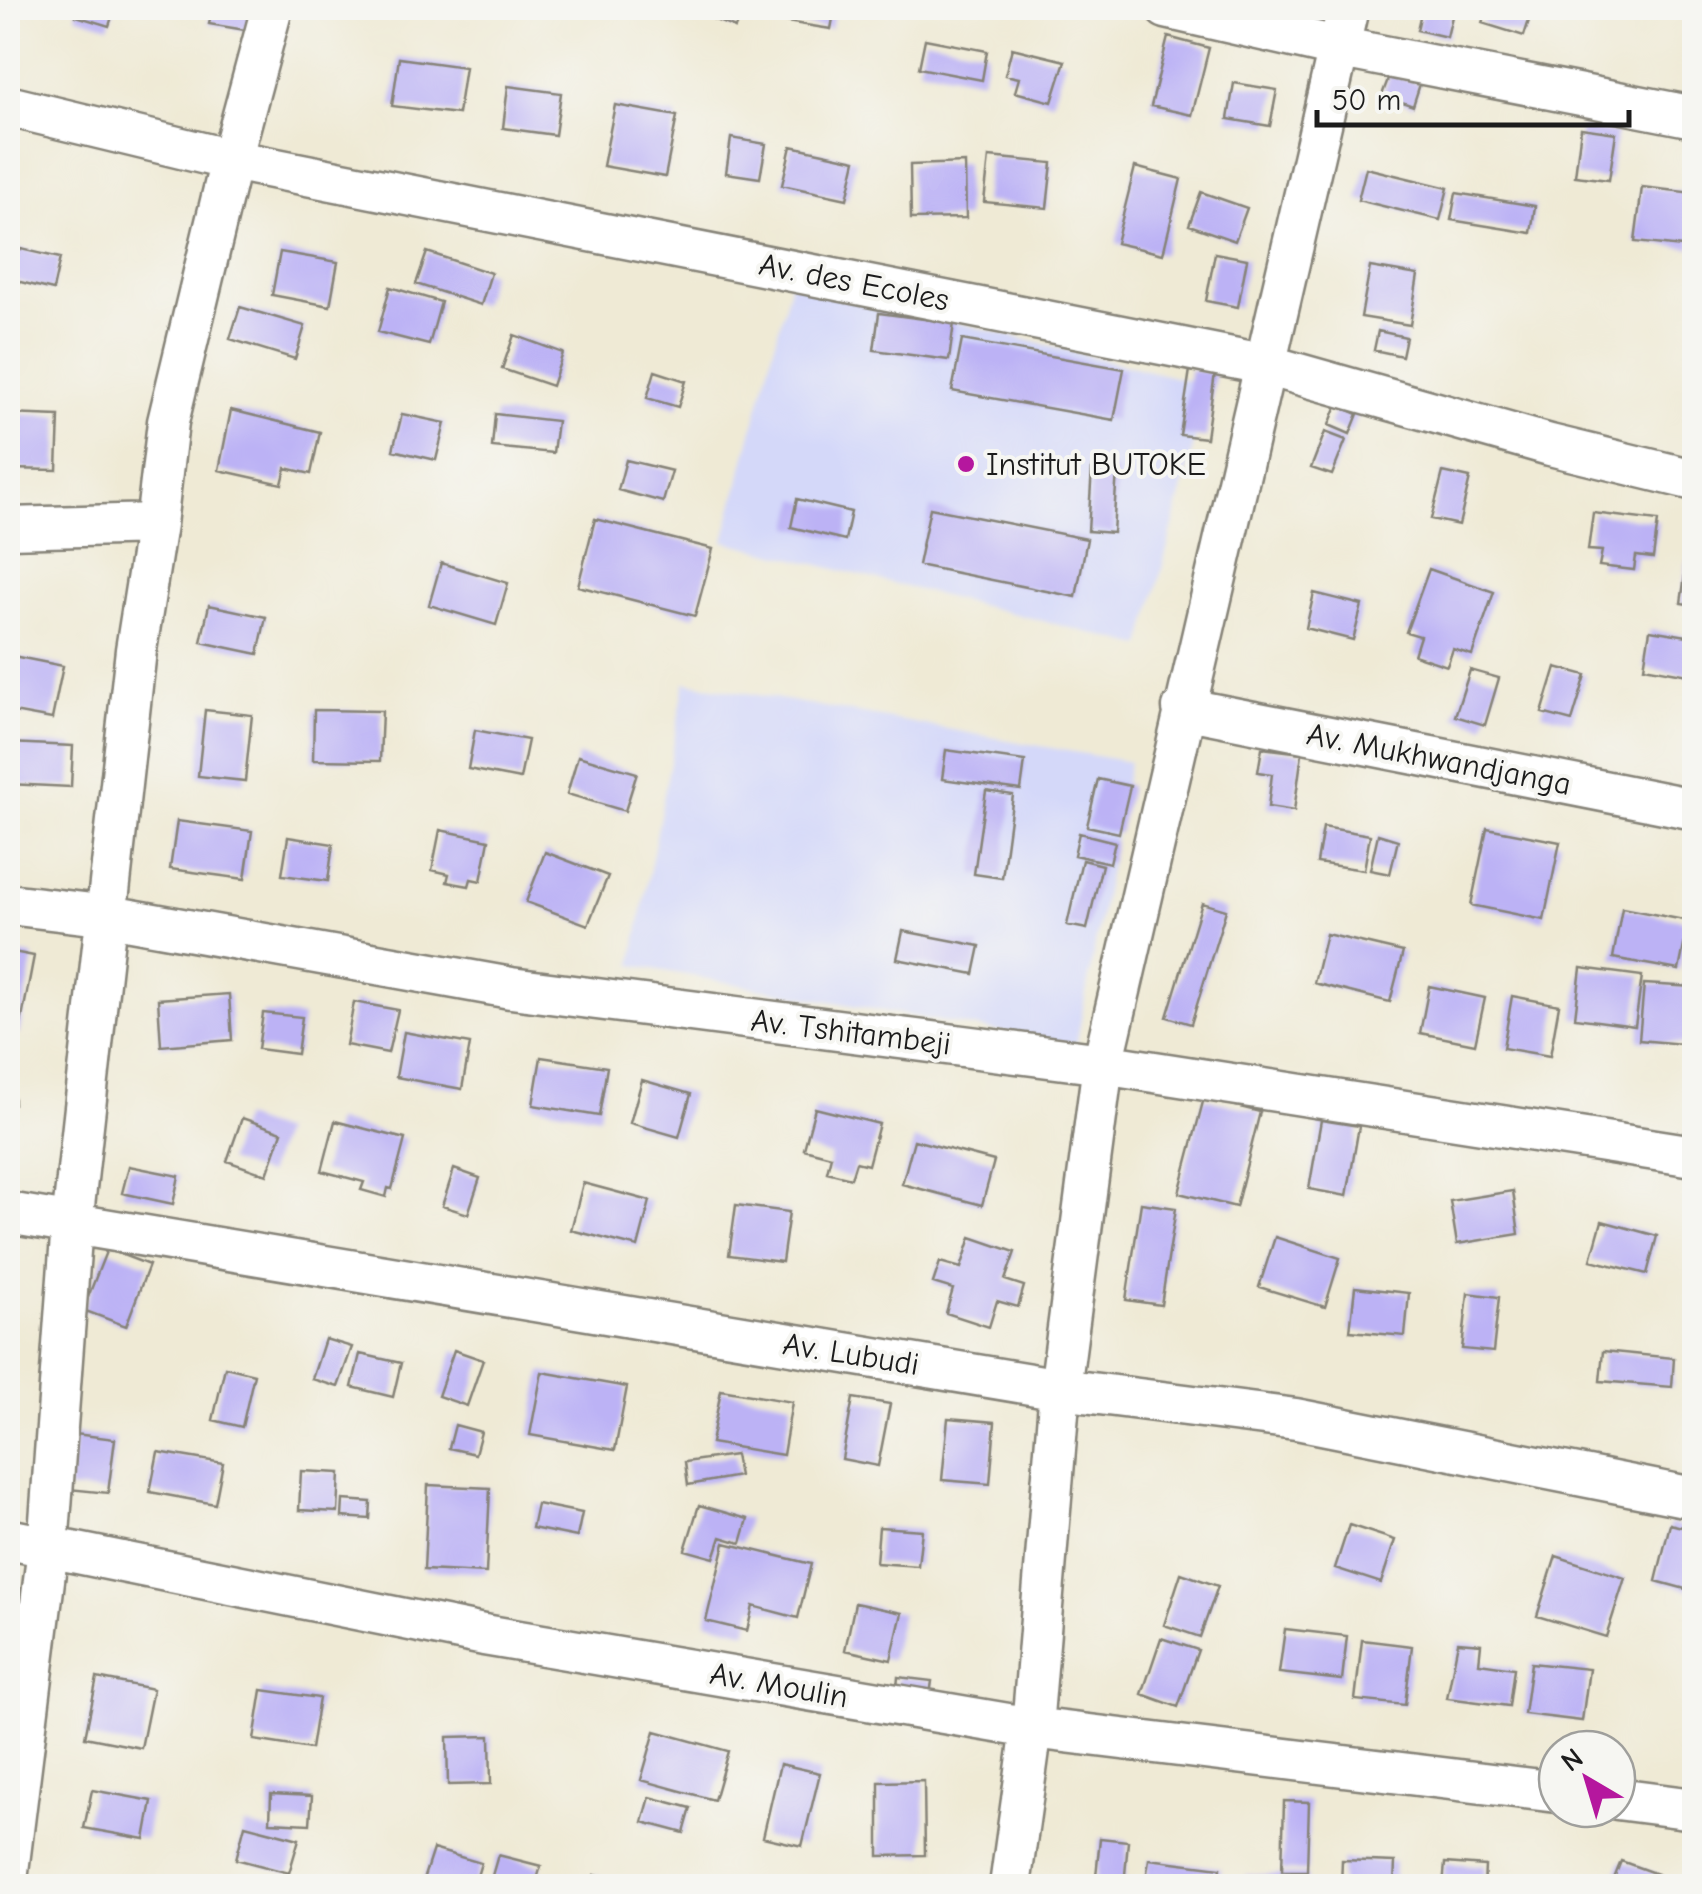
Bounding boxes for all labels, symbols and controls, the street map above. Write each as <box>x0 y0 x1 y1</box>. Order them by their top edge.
scale bar <box>1317 65 1630 127</box>
text: 50 m <box>1332 83 1401 118</box>
street label: Av. des Ecoles <box>756 245 952 319</box>
place label: Institut BUTOKE <box>986 446 1206 483</box>
marker: Institut BUTOKE <box>955 453 977 475</box>
street label: Av. Mukhwandjanga <box>1304 715 1574 803</box>
street label: Av. Tshitambeji <box>749 1001 953 1063</box>
street label: Av. Lubudi <box>780 1325 922 1383</box>
street label: Av. Moulin <box>707 1655 851 1715</box>
north arrow <box>1537 1729 1637 1829</box>
text: N <box>1555 1742 1589 1778</box>

